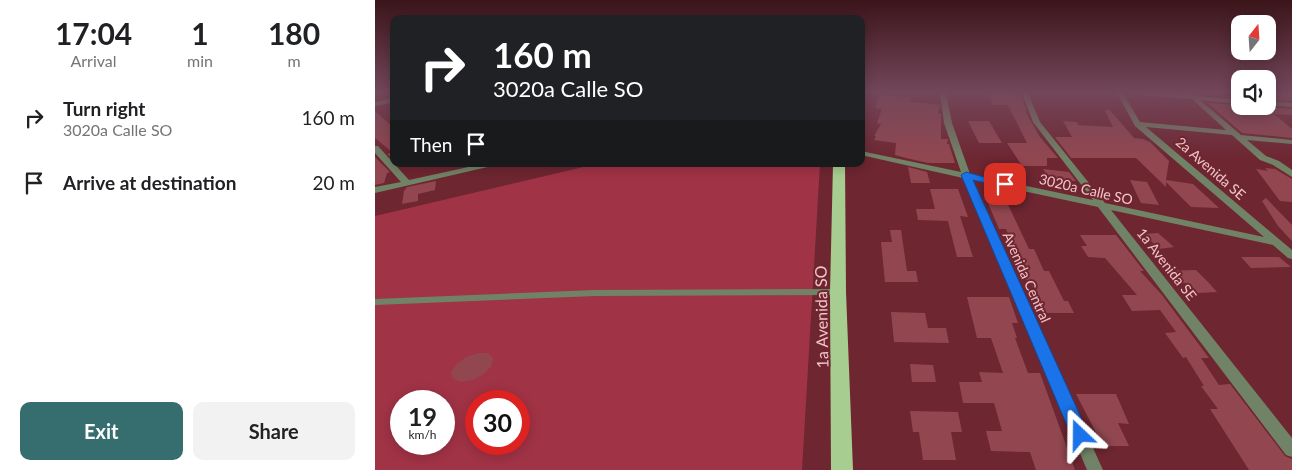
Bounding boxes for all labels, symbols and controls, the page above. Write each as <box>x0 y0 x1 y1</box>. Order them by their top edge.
text: 17:04 <box>55 15 132 51</box>
text: 1 <box>191 15 209 51</box>
text: 180 <box>268 15 320 51</box>
north arrow <box>1231 15 1276 60</box>
map controls <box>1231 15 1276 115</box>
text: 160 m <box>493 33 592 75</box>
icon: right <box>410 35 475 100</box>
text: Arrival <box>70 51 117 70</box>
text: min <box>187 51 213 70</box>
text: m <box>287 51 301 70</box>
button: sound <box>1231 70 1276 115</box>
text: 3020a Calle SO <box>493 75 643 102</box>
text: Turn right <box>63 97 145 120</box>
icon: right <box>20 104 48 132</box>
text: 160 m <box>301 106 355 129</box>
text: 3020a Calle SO <box>63 120 172 139</box>
icon: arrive <box>462 130 490 158</box>
text: Then <box>410 133 452 156</box>
street label: 2a Avenida SE <box>1173 133 1249 203</box>
pin <box>984 163 1026 205</box>
icon: arrive <box>20 169 48 197</box>
icon: arrive <box>991 170 1019 198</box>
street label: 3020a Calle SO <box>1037 170 1135 208</box>
text: Arrive at destination <box>63 171 236 194</box>
text: 20 m <box>312 171 355 194</box>
street label: 1a Avenida SE <box>1134 225 1200 303</box>
street label: Avenida Central <box>999 229 1055 325</box>
street label: 1a Avenida SO <box>811 265 831 369</box>
speed limit sign: 30 <box>465 390 530 455</box>
text: 19 <box>408 401 437 431</box>
button: Exit <box>20 402 183 460</box>
button: Share <box>193 402 355 460</box>
position arrow <box>1053 408 1105 460</box>
text: km/h <box>408 427 437 442</box>

